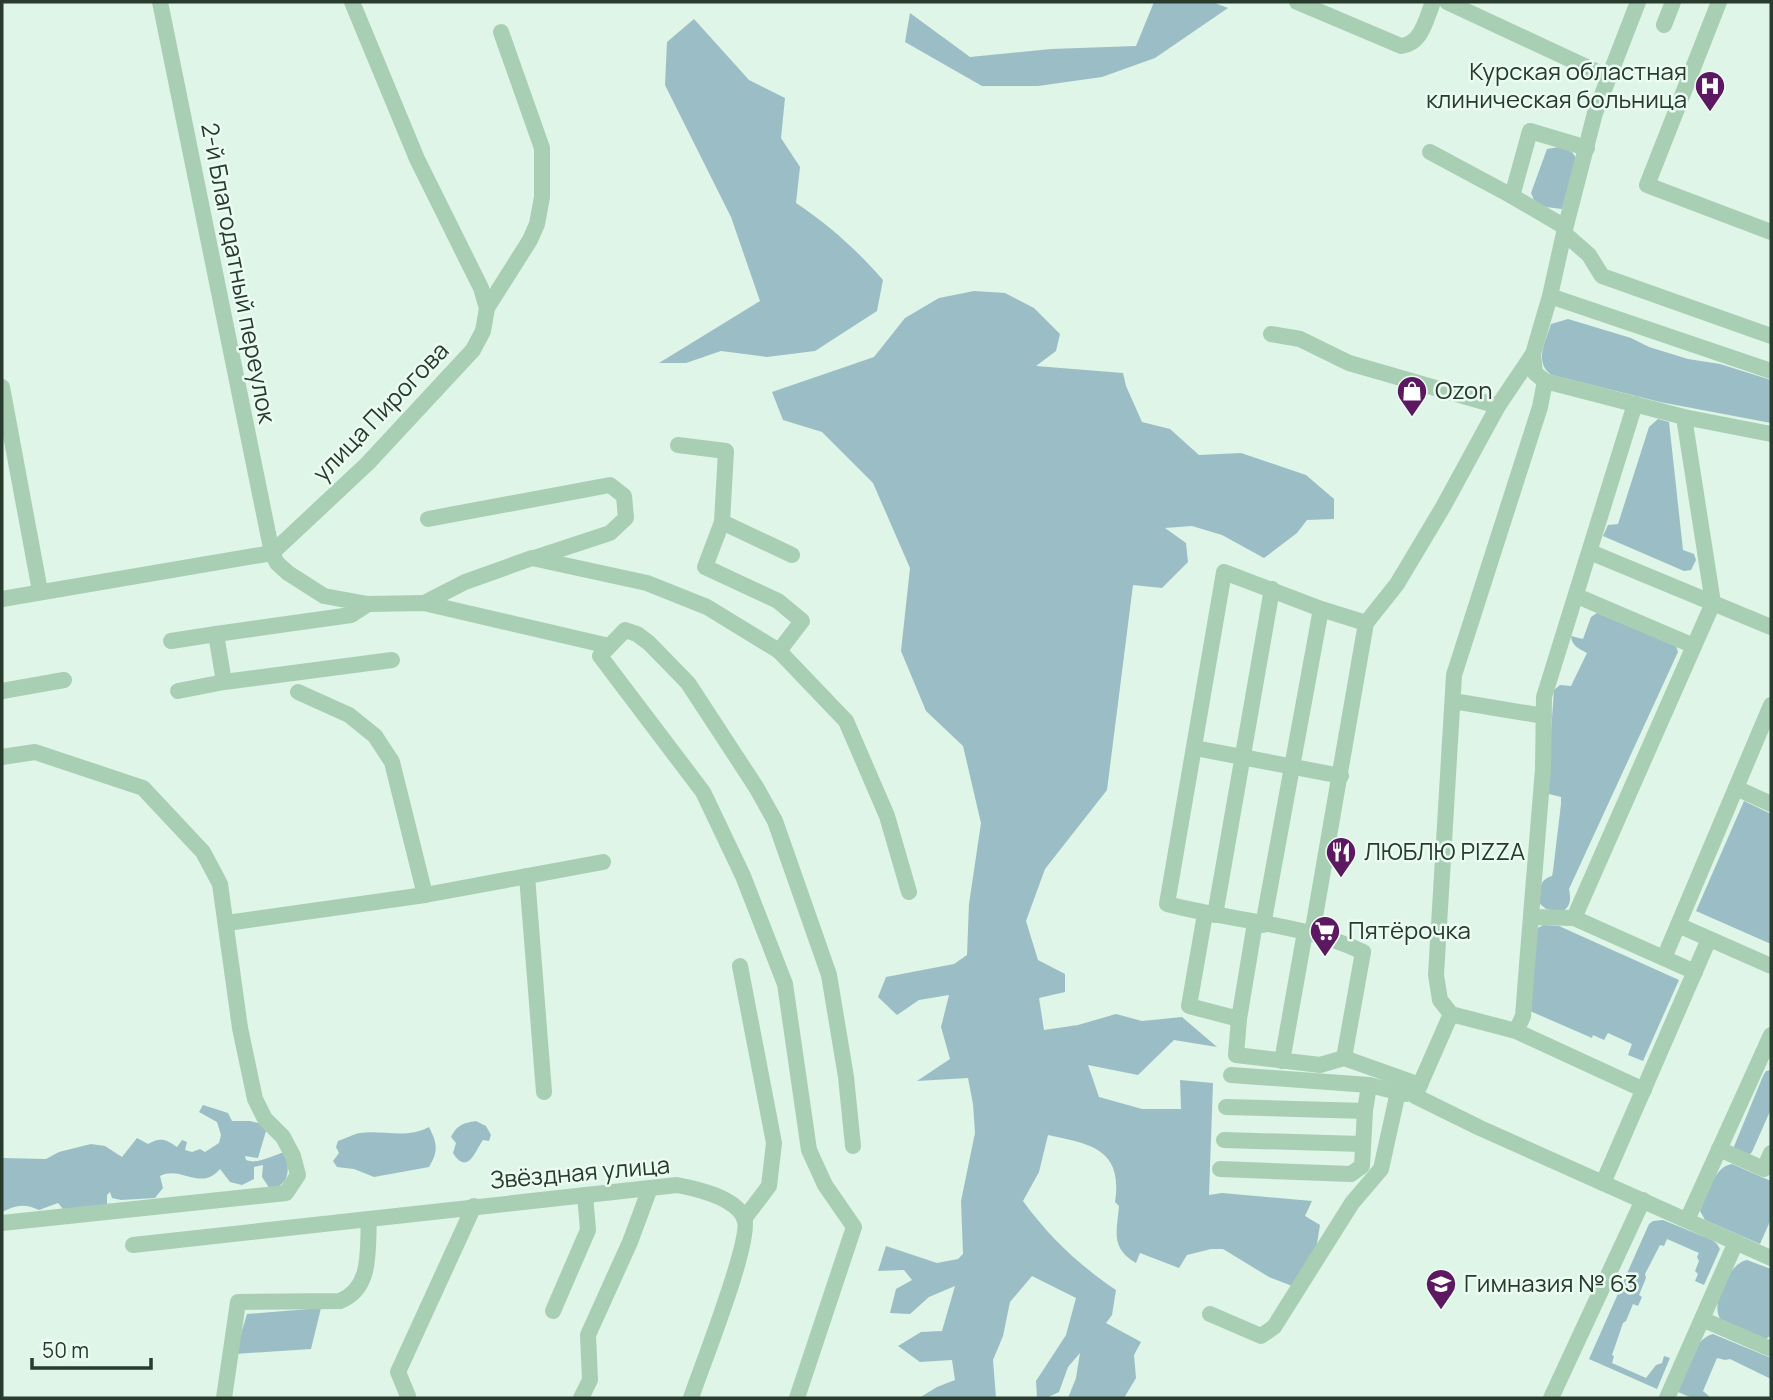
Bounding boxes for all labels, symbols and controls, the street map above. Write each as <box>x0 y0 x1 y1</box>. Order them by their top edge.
place label: Курская областная клиническая больница <box>1426 54 1687 115</box>
hospital icon: Курская областная клиническая больница <box>1693 69 1727 113</box>
street label: 2-й Благодатный переулок <box>194 120 285 427</box>
street label: улица Пирогова <box>305 334 455 488</box>
place label: Ozon <box>1435 373 1493 406</box>
shop icon: Ozon <box>1395 374 1429 418</box>
place label: ЛЮБЛЮ PIZZA <box>1364 834 1525 867</box>
restaurant icon: ЛЮБЛЮ PIZZA <box>1324 835 1358 879</box>
place label: Пятёрочка <box>1348 913 1471 946</box>
supermarket icon: Пятёрочка <box>1308 914 1342 958</box>
street label: Звёздная улица <box>488 1147 671 1196</box>
place label: Гимназия № 63 <box>1464 1266 1638 1299</box>
school or university icon: Гимназия № 63 <box>1424 1267 1458 1311</box>
scale bar <box>32 1326 150 1370</box>
text: 50 m <box>42 1336 89 1364</box>

